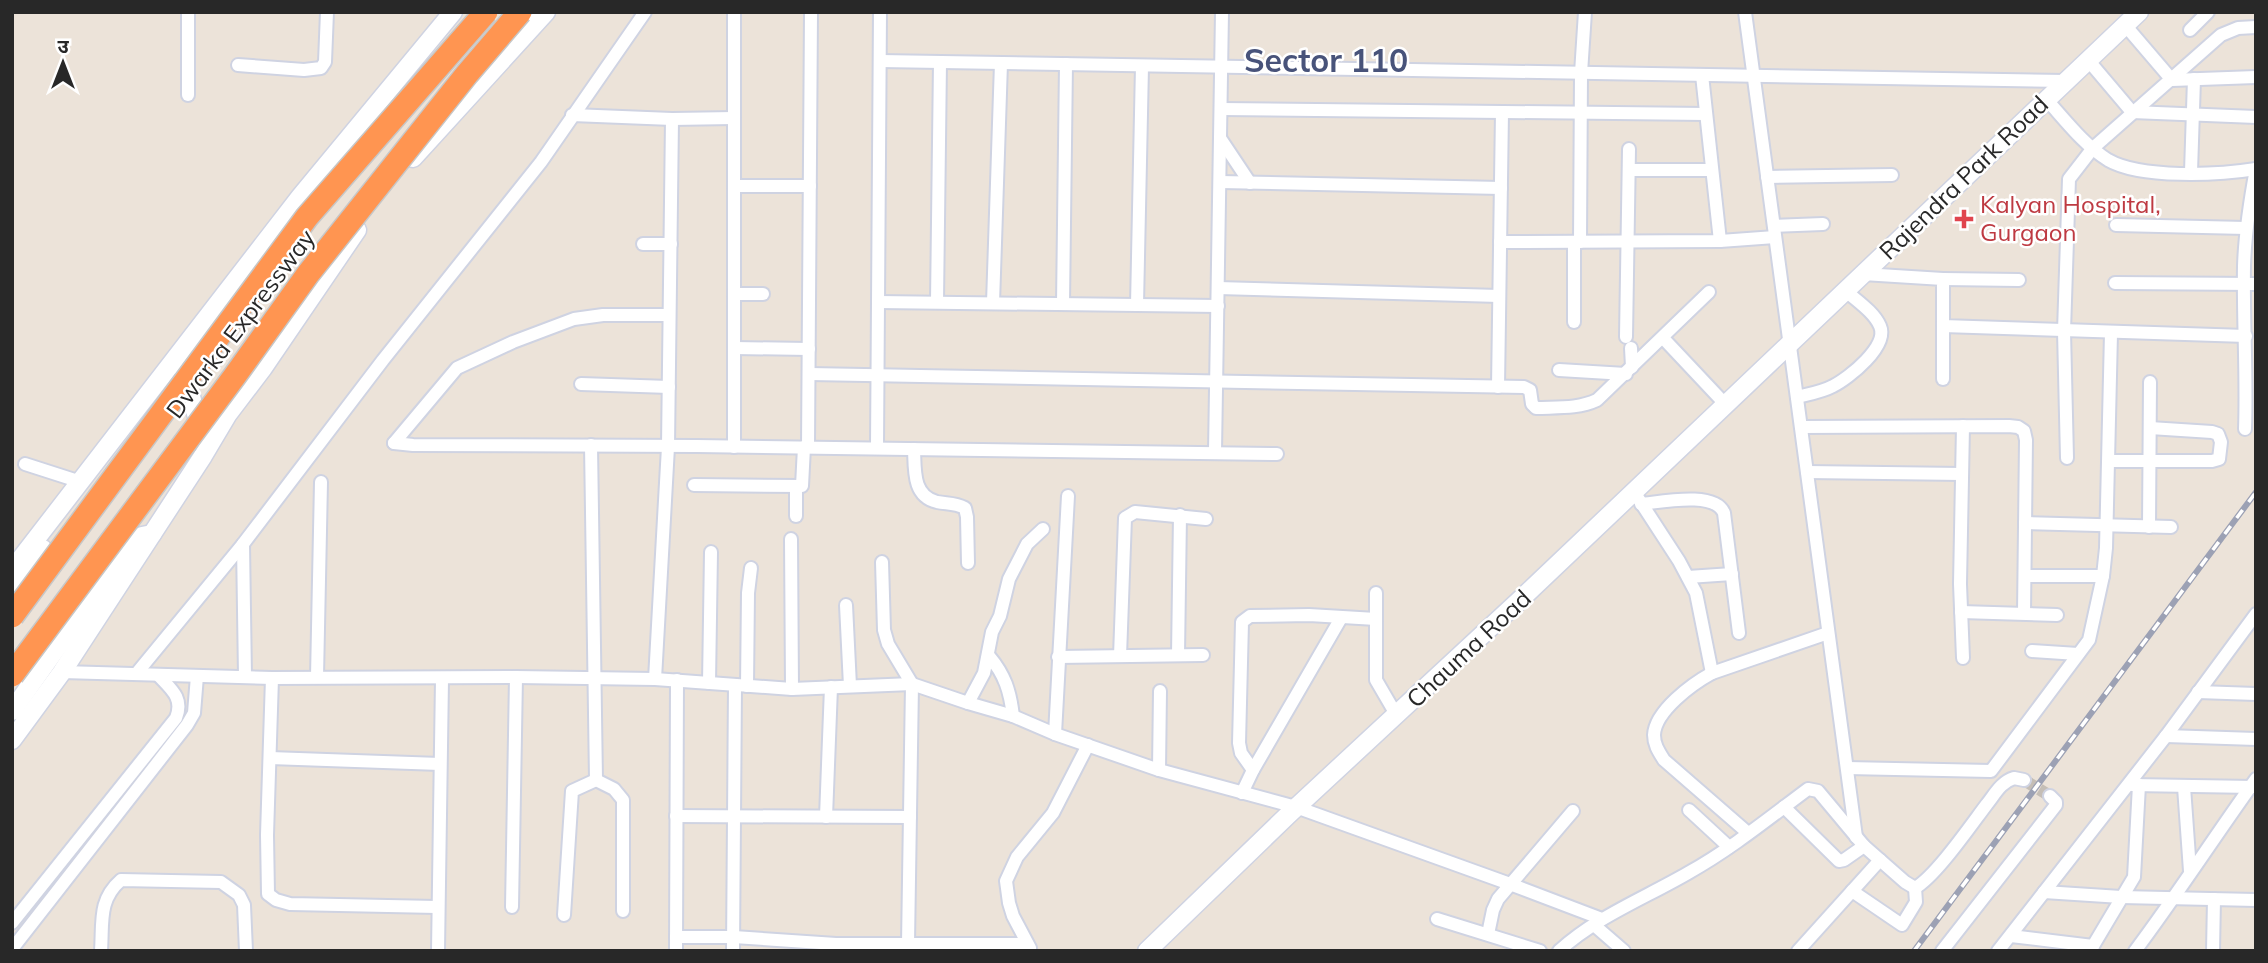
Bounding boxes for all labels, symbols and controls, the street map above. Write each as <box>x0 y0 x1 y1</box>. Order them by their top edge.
north arrow <box>28 28 98 98</box>
text: उ <box>57 34 69 58</box>
district label: Sector 110 <box>1244 40 1408 80</box>
street label: Rajendra Park Road <box>1873 89 2054 266</box>
place label: Kalyan Hospital, Gurgaon <box>1980 189 2161 247</box>
marker: Kalyan Hospital, Gurgaon <box>1954 209 1974 229</box>
street label: Dwarka Expressway <box>159 223 321 424</box>
street label: Chauma Road <box>1400 583 1537 714</box>

